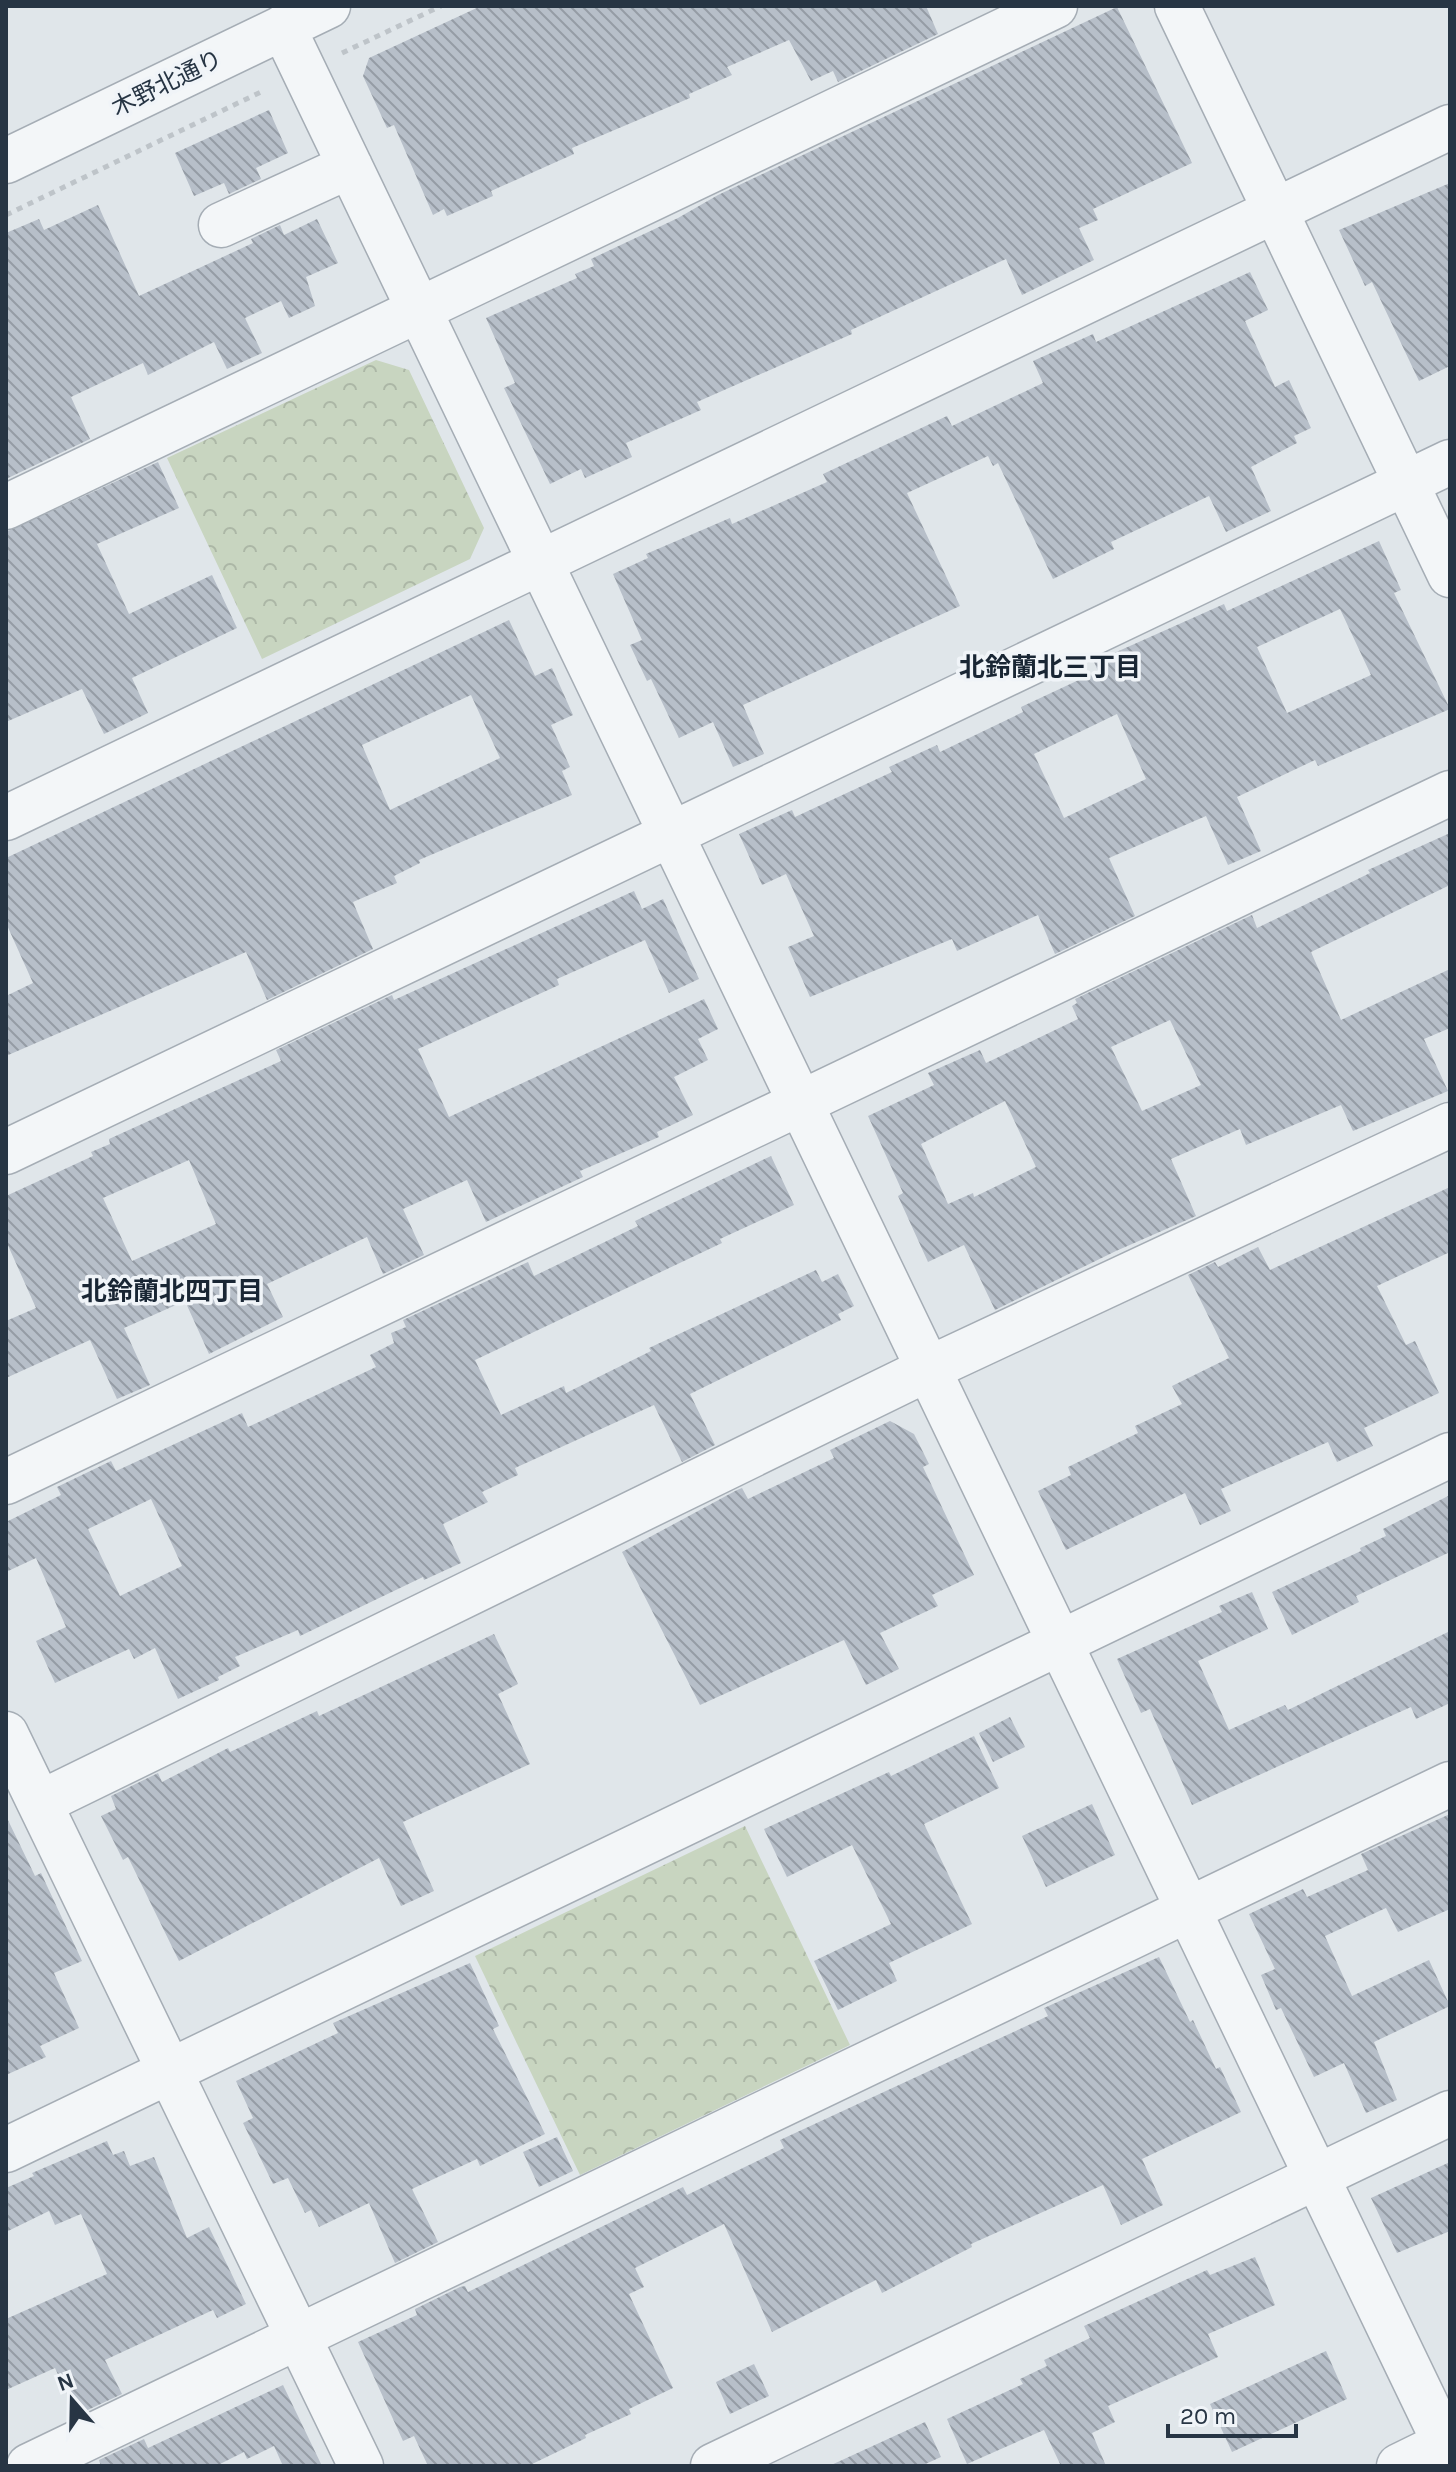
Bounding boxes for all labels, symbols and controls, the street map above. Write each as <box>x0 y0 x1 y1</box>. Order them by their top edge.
street label: 木野北通り <box>107 44 227 122</box>
district label: 北鈴蘭北三丁目 <box>959 652 1141 683</box>
district label: 北鈴蘭北四丁目 <box>81 1276 263 1307</box>
north arrow <box>32 2360 112 2440</box>
text: N <box>54 2367 77 2397</box>
scale bar <box>1168 2388 1296 2438</box>
text: 20 m <box>1180 2402 1236 2430</box>

